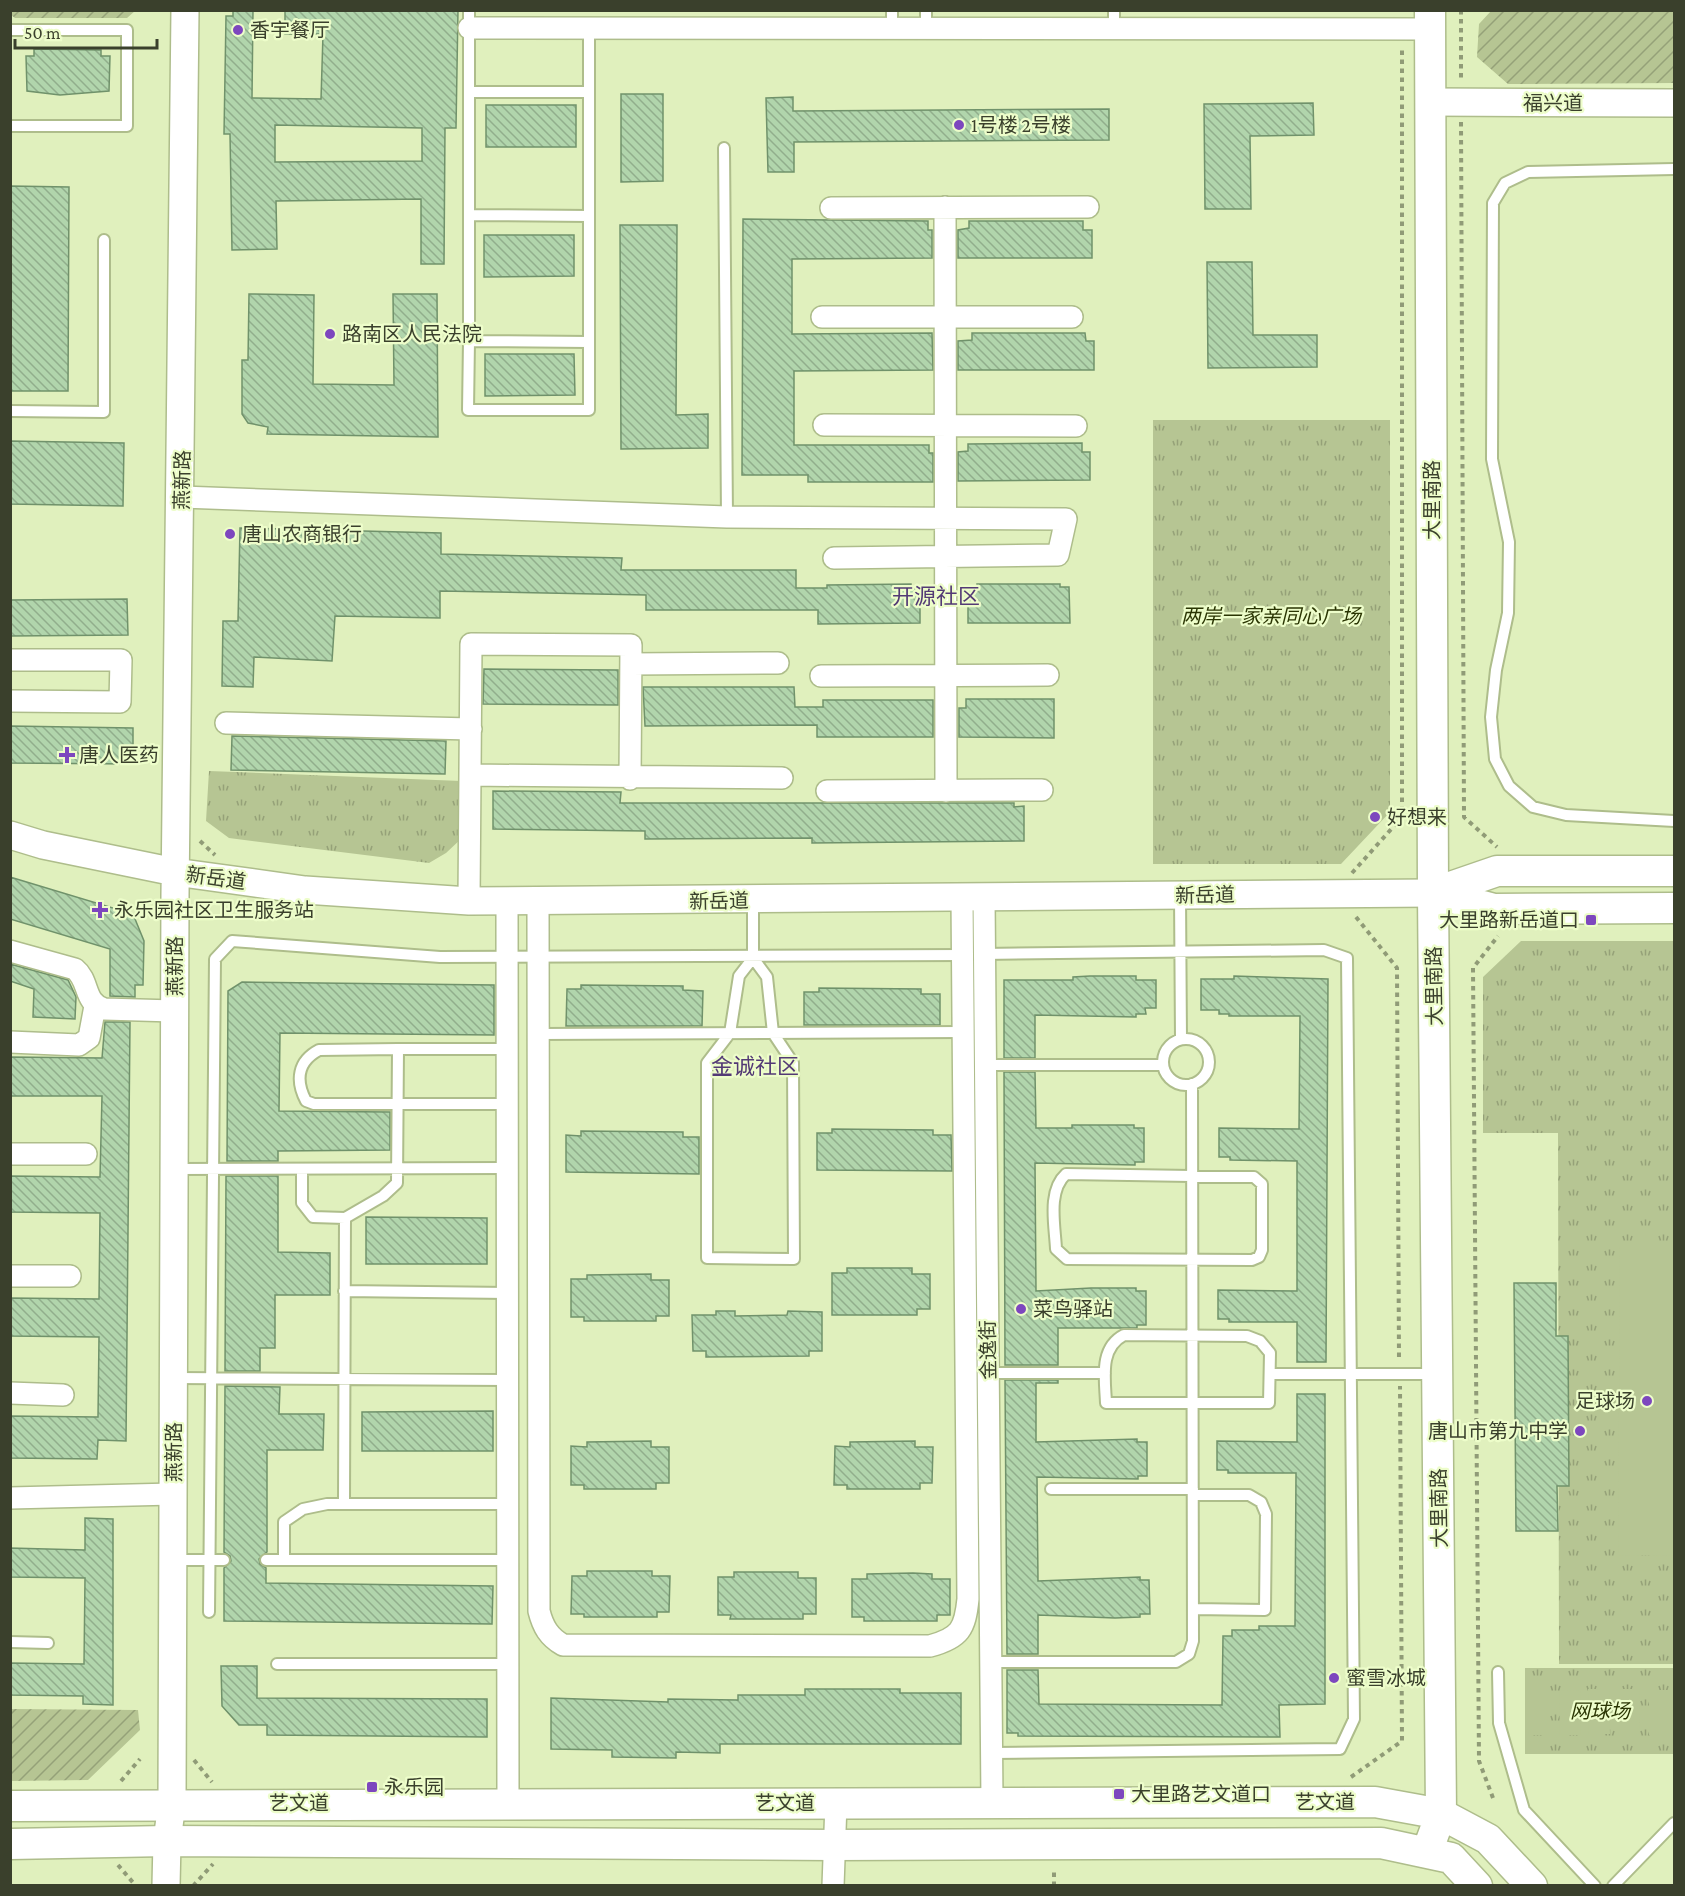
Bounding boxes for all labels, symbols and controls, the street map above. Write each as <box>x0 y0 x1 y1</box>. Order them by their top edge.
scale bar <box>15 12 158 50</box>
place label: 香宇餐厅 <box>250 19 330 41</box>
text: 50 m <box>24 23 61 43</box>
marker: 香宇餐厅 <box>231 23 245 37</box>
street label: 福兴道 <box>1523 92 1583 114</box>
place label: 1号楼 2号楼 <box>971 114 1071 136</box>
marker: 1号楼 2号楼 <box>952 118 966 132</box>
place label: 路南区人民法院 <box>342 323 482 345</box>
marker: 路南区人民法院 <box>323 327 337 341</box>
street label: 燕新路 <box>170 450 194 510</box>
street label: 大里南路 <box>1421 460 1443 540</box>
place label: 唐山农商银行 <box>242 523 362 545</box>
marker: 唐山农商银行 <box>223 527 237 541</box>
district label: 开源社区 <box>892 584 980 609</box>
park label: 两岸一家亲同心广场 <box>1181 605 1363 627</box>
place label: 唐人医药 <box>79 744 159 766</box>
marker: 唐人医药 <box>60 748 74 762</box>
place label: 好想来 <box>1387 806 1447 828</box>
marker: 好想来 <box>1368 810 1382 824</box>
street label: 新岳道 <box>185 863 247 893</box>
street label: 新岳道 <box>1175 883 1235 907</box>
street label: 新岳道 <box>689 889 749 913</box>
place label: 永乐园社区卫生服务站 <box>114 899 314 921</box>
marker: 永乐园社区卫生服务站 <box>91 901 109 919</box>
place label: 大里路新岳道口 <box>1439 909 1579 931</box>
marker: 大里路新岳道口 <box>1584 913 1598 927</box>
street label: 燕新路 <box>164 936 186 996</box>
street label: 大里南路 <box>1422 946 1446 1026</box>
district label: 金诚社区 <box>711 1054 799 1079</box>
place label: 菜鸟驿站 <box>1033 1298 1113 1320</box>
marker: 菜鸟驿站 <box>1014 1302 1028 1316</box>
street label: 金逸街 <box>976 1320 1000 1380</box>
place label: 足球场 <box>1575 1390 1635 1412</box>
marker: 足球场 <box>1640 1394 1654 1408</box>
place label: 唐山市第九中学 <box>1428 1420 1568 1442</box>
street label: 燕新路 <box>163 1422 185 1482</box>
marker: 唐山市第九中学 <box>1573 1424 1587 1438</box>
street label: 大里南路 <box>1427 1468 1451 1548</box>
place label: 蜜雪冰城 <box>1346 1667 1426 1689</box>
marker: 蜜雪冰城 <box>1327 1671 1341 1685</box>
park label: 网球场 <box>1570 1700 1632 1722</box>
place label: 永乐园 <box>384 1776 444 1798</box>
marker: 永乐园 <box>365 1780 379 1794</box>
place label: 大里路艺文道口 <box>1131 1783 1271 1805</box>
marker: 大里路艺文道口 <box>1112 1787 1126 1801</box>
street label: 艺文道 <box>1295 1791 1355 1813</box>
street label: 艺文道 <box>269 1792 329 1814</box>
street label: 艺文道 <box>755 1792 815 1814</box>

